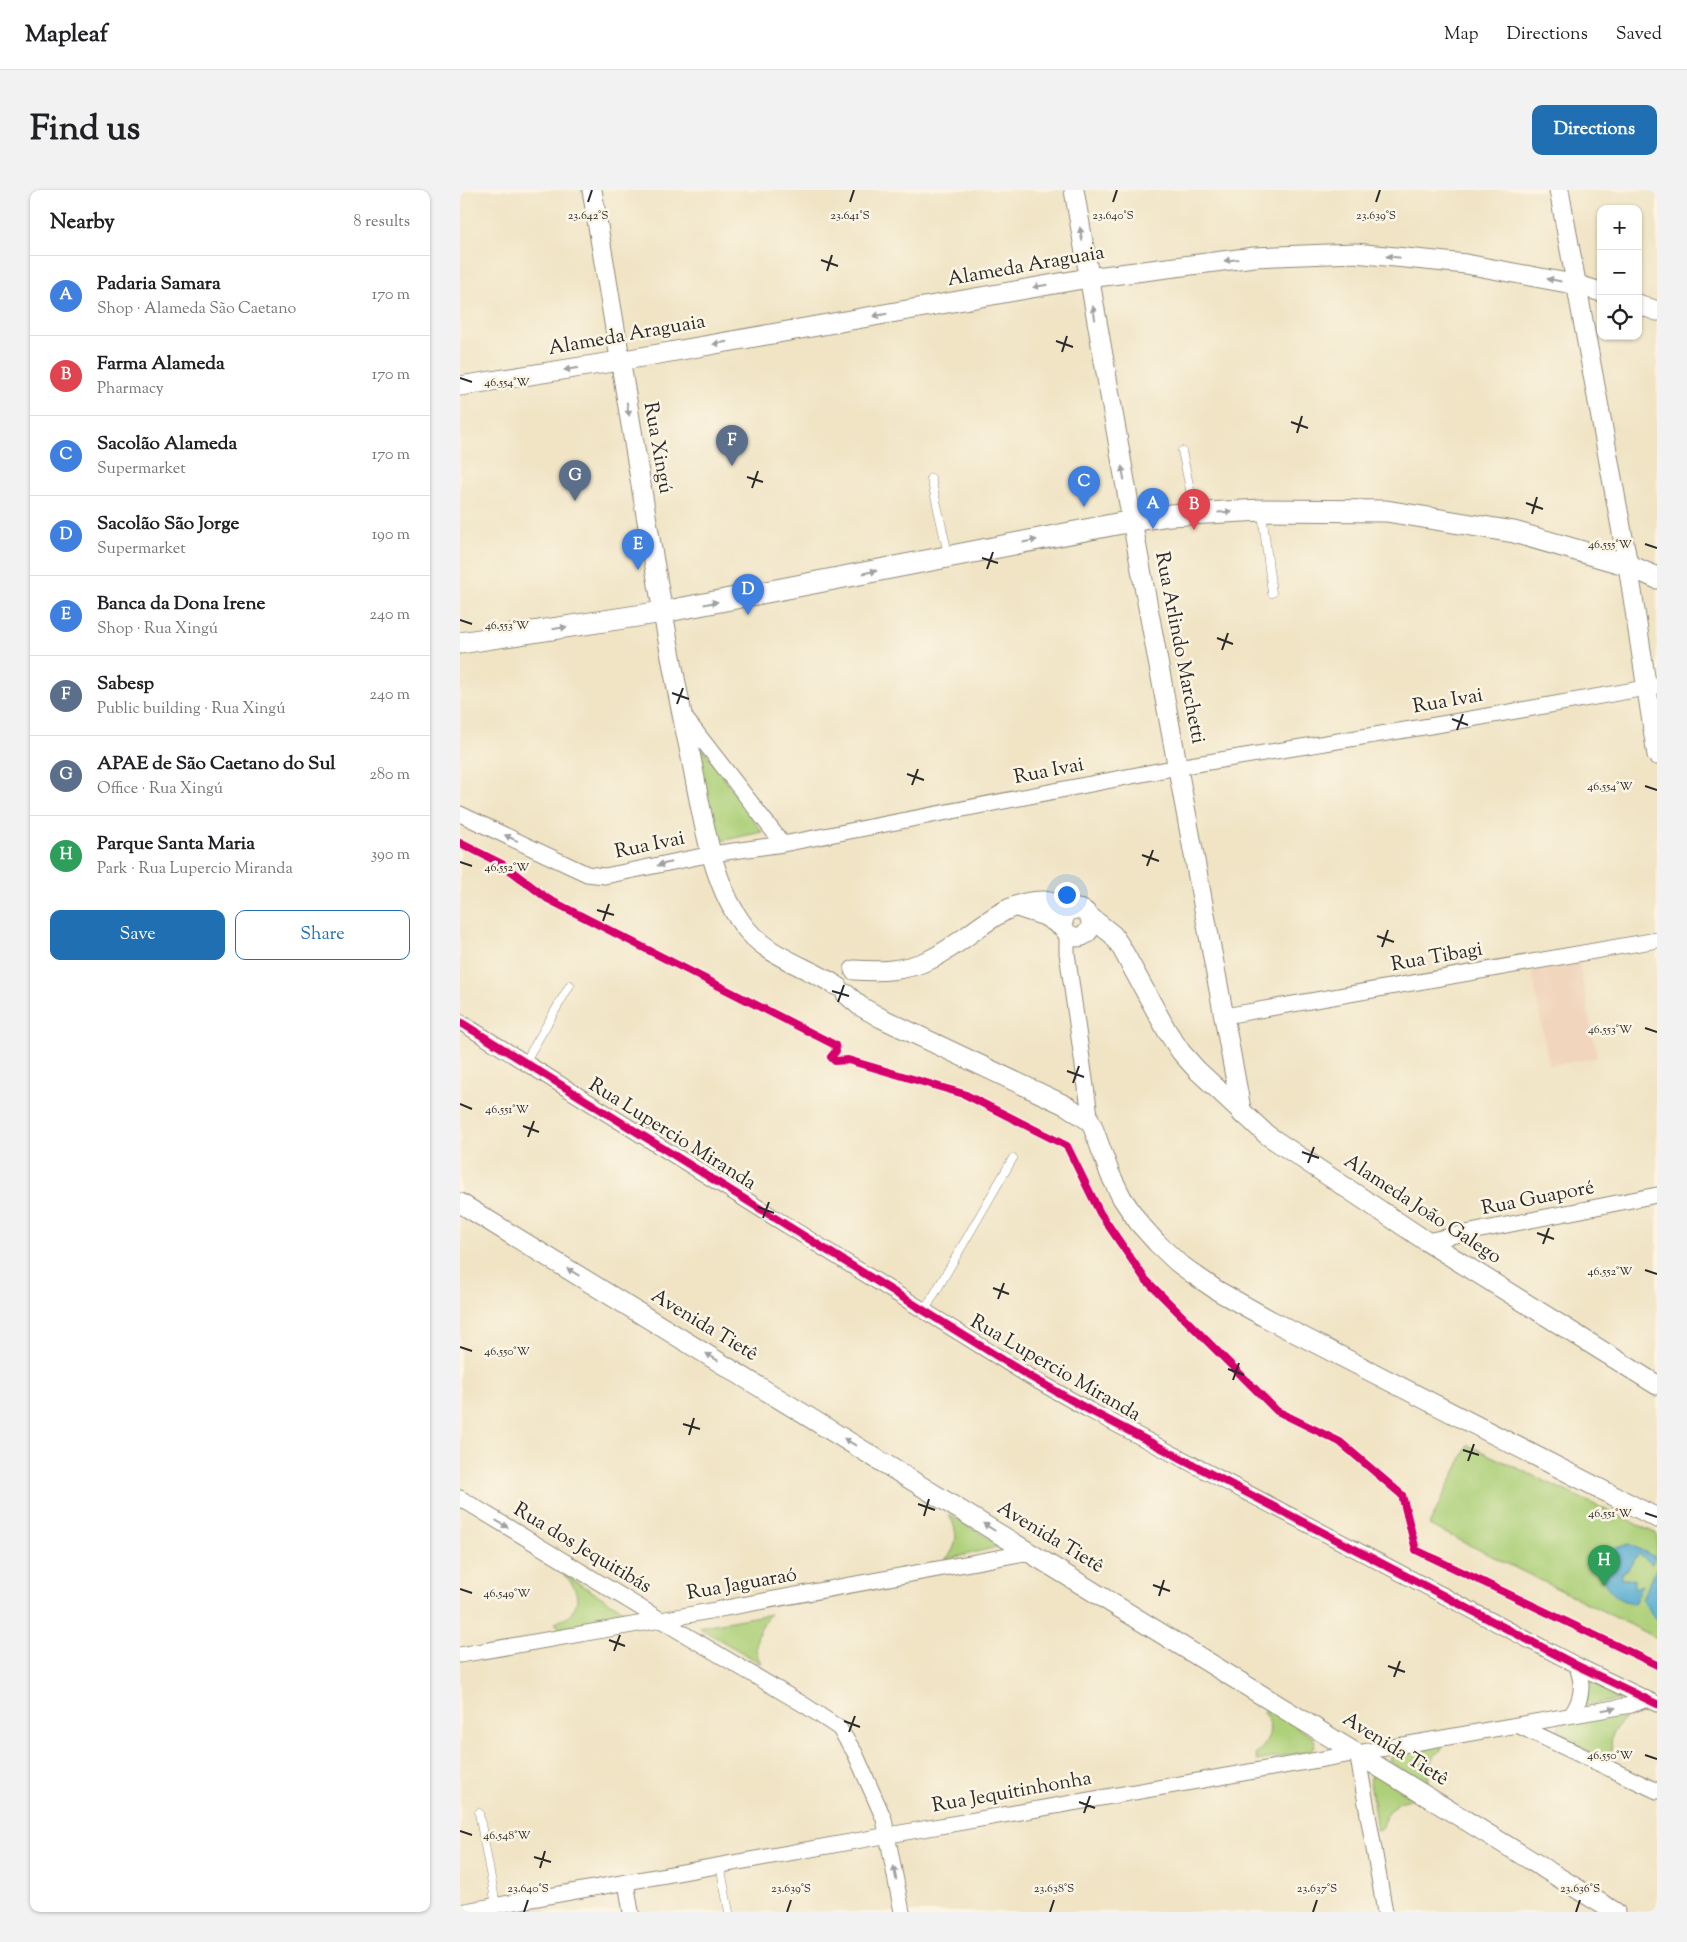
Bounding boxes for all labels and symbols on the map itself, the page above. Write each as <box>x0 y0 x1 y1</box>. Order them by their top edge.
text: 23.642°S <box>568 207 608 225</box>
text: 23.641°S <box>830 207 870 225</box>
text: 23.640°S <box>1092 207 1134 225</box>
text: 23.639°S <box>1356 207 1396 225</box>
one-way arrow <box>1077 226 1085 242</box>
street label: Alameda Araguaia <box>945 239 1107 295</box>
one-way arrow <box>1385 252 1401 260</box>
one-way arrow <box>1223 256 1239 264</box>
one-way arrow <box>1545 276 1561 284</box>
one-way arrow <box>1032 283 1048 291</box>
one-way arrow <box>1090 304 1098 320</box>
street label: Alameda Araguaia <box>546 308 708 364</box>
one-way arrow <box>872 311 888 319</box>
one-way arrow <box>712 340 728 348</box>
one-way arrow <box>563 365 579 373</box>
text: 46.554°W <box>484 374 530 392</box>
street label: Rua Xingú <box>635 400 679 496</box>
one-way arrow <box>624 402 632 418</box>
pin: F <box>716 425 748 466</box>
pin: G <box>559 460 591 501</box>
one-way arrow <box>1119 464 1127 480</box>
pin: C <box>1068 466 1100 507</box>
pin: A <box>1137 488 1169 529</box>
pin: B <box>1178 489 1210 530</box>
one-way arrow <box>1217 507 1233 515</box>
pin: E <box>622 529 654 570</box>
text: 46.555°W <box>1588 536 1633 554</box>
one-way arrow <box>1022 537 1037 545</box>
street label: Rua Arlindo Marchetti <box>1146 549 1212 747</box>
one-way arrow <box>863 568 878 576</box>
pin: D <box>732 574 764 615</box>
one-way arrow <box>703 598 719 606</box>
text: 46.553°W <box>485 617 530 635</box>
one-way arrow <box>552 624 568 632</box>
street label: Rua Ivai <box>1411 682 1486 722</box>
street label: Rua Ivai <box>1012 751 1087 793</box>
text: 46.554°W <box>1587 778 1633 796</box>
street label: Rua Ivai <box>612 824 688 868</box>
one-way arrow <box>504 834 518 842</box>
text: 46.552°W <box>485 859 530 877</box>
one-way arrow <box>657 860 672 868</box>
your location <box>1054 882 1080 908</box>
street label: Rua Tibagi <box>1389 936 1485 980</box>
text: 46.553°W <box>1588 1021 1633 1039</box>
street label: Rua Lupercio Miranda <box>583 1072 761 1198</box>
text: 46.551°W <box>485 1101 529 1119</box>
street label: Alameda João Galego <box>1337 1148 1507 1272</box>
street label: Rua Guaporé <box>1479 1174 1597 1224</box>
text: 46.552°W <box>1588 1263 1633 1281</box>
one-way arrow <box>567 1268 580 1277</box>
street label: Avenida Tietê <box>645 1283 763 1369</box>
street label: Rua Lupercio Miranda <box>964 1308 1146 1430</box>
text: 46.550°W <box>484 1343 530 1361</box>
one-way arrow <box>705 1353 718 1362</box>
one-way arrow <box>844 1438 857 1447</box>
street label: Avenida Tietê <box>991 1495 1109 1581</box>
street label: Rua dos Jequitibás <box>507 1496 657 1602</box>
text: 46.551°W <box>1588 1505 1632 1523</box>
one-way arrow <box>495 1519 508 1528</box>
one-way arrow <box>982 1522 995 1532</box>
pin: H <box>1588 1545 1620 1586</box>
street label: Rua Jaguaraó <box>685 1561 799 1609</box>
text: 46.549°W <box>484 1585 531 1603</box>
one-way arrow <box>1602 1704 1618 1712</box>
street label: Avenida Tietê <box>1336 1706 1454 1794</box>
text: 46.550°W <box>1587 1747 1633 1765</box>
street label: Rua Jequitinhonha <box>930 1765 1094 1821</box>
text: 46.548°W <box>483 1827 531 1845</box>
one-way arrow <box>891 1865 899 1881</box>
text: 23.640°S <box>507 1880 549 1898</box>
text: 23.639°S <box>771 1880 811 1898</box>
text: 23.638°S <box>1034 1880 1074 1898</box>
text: 23.637°S <box>1297 1880 1337 1898</box>
text: 23.636°S <box>1560 1880 1600 1898</box>

